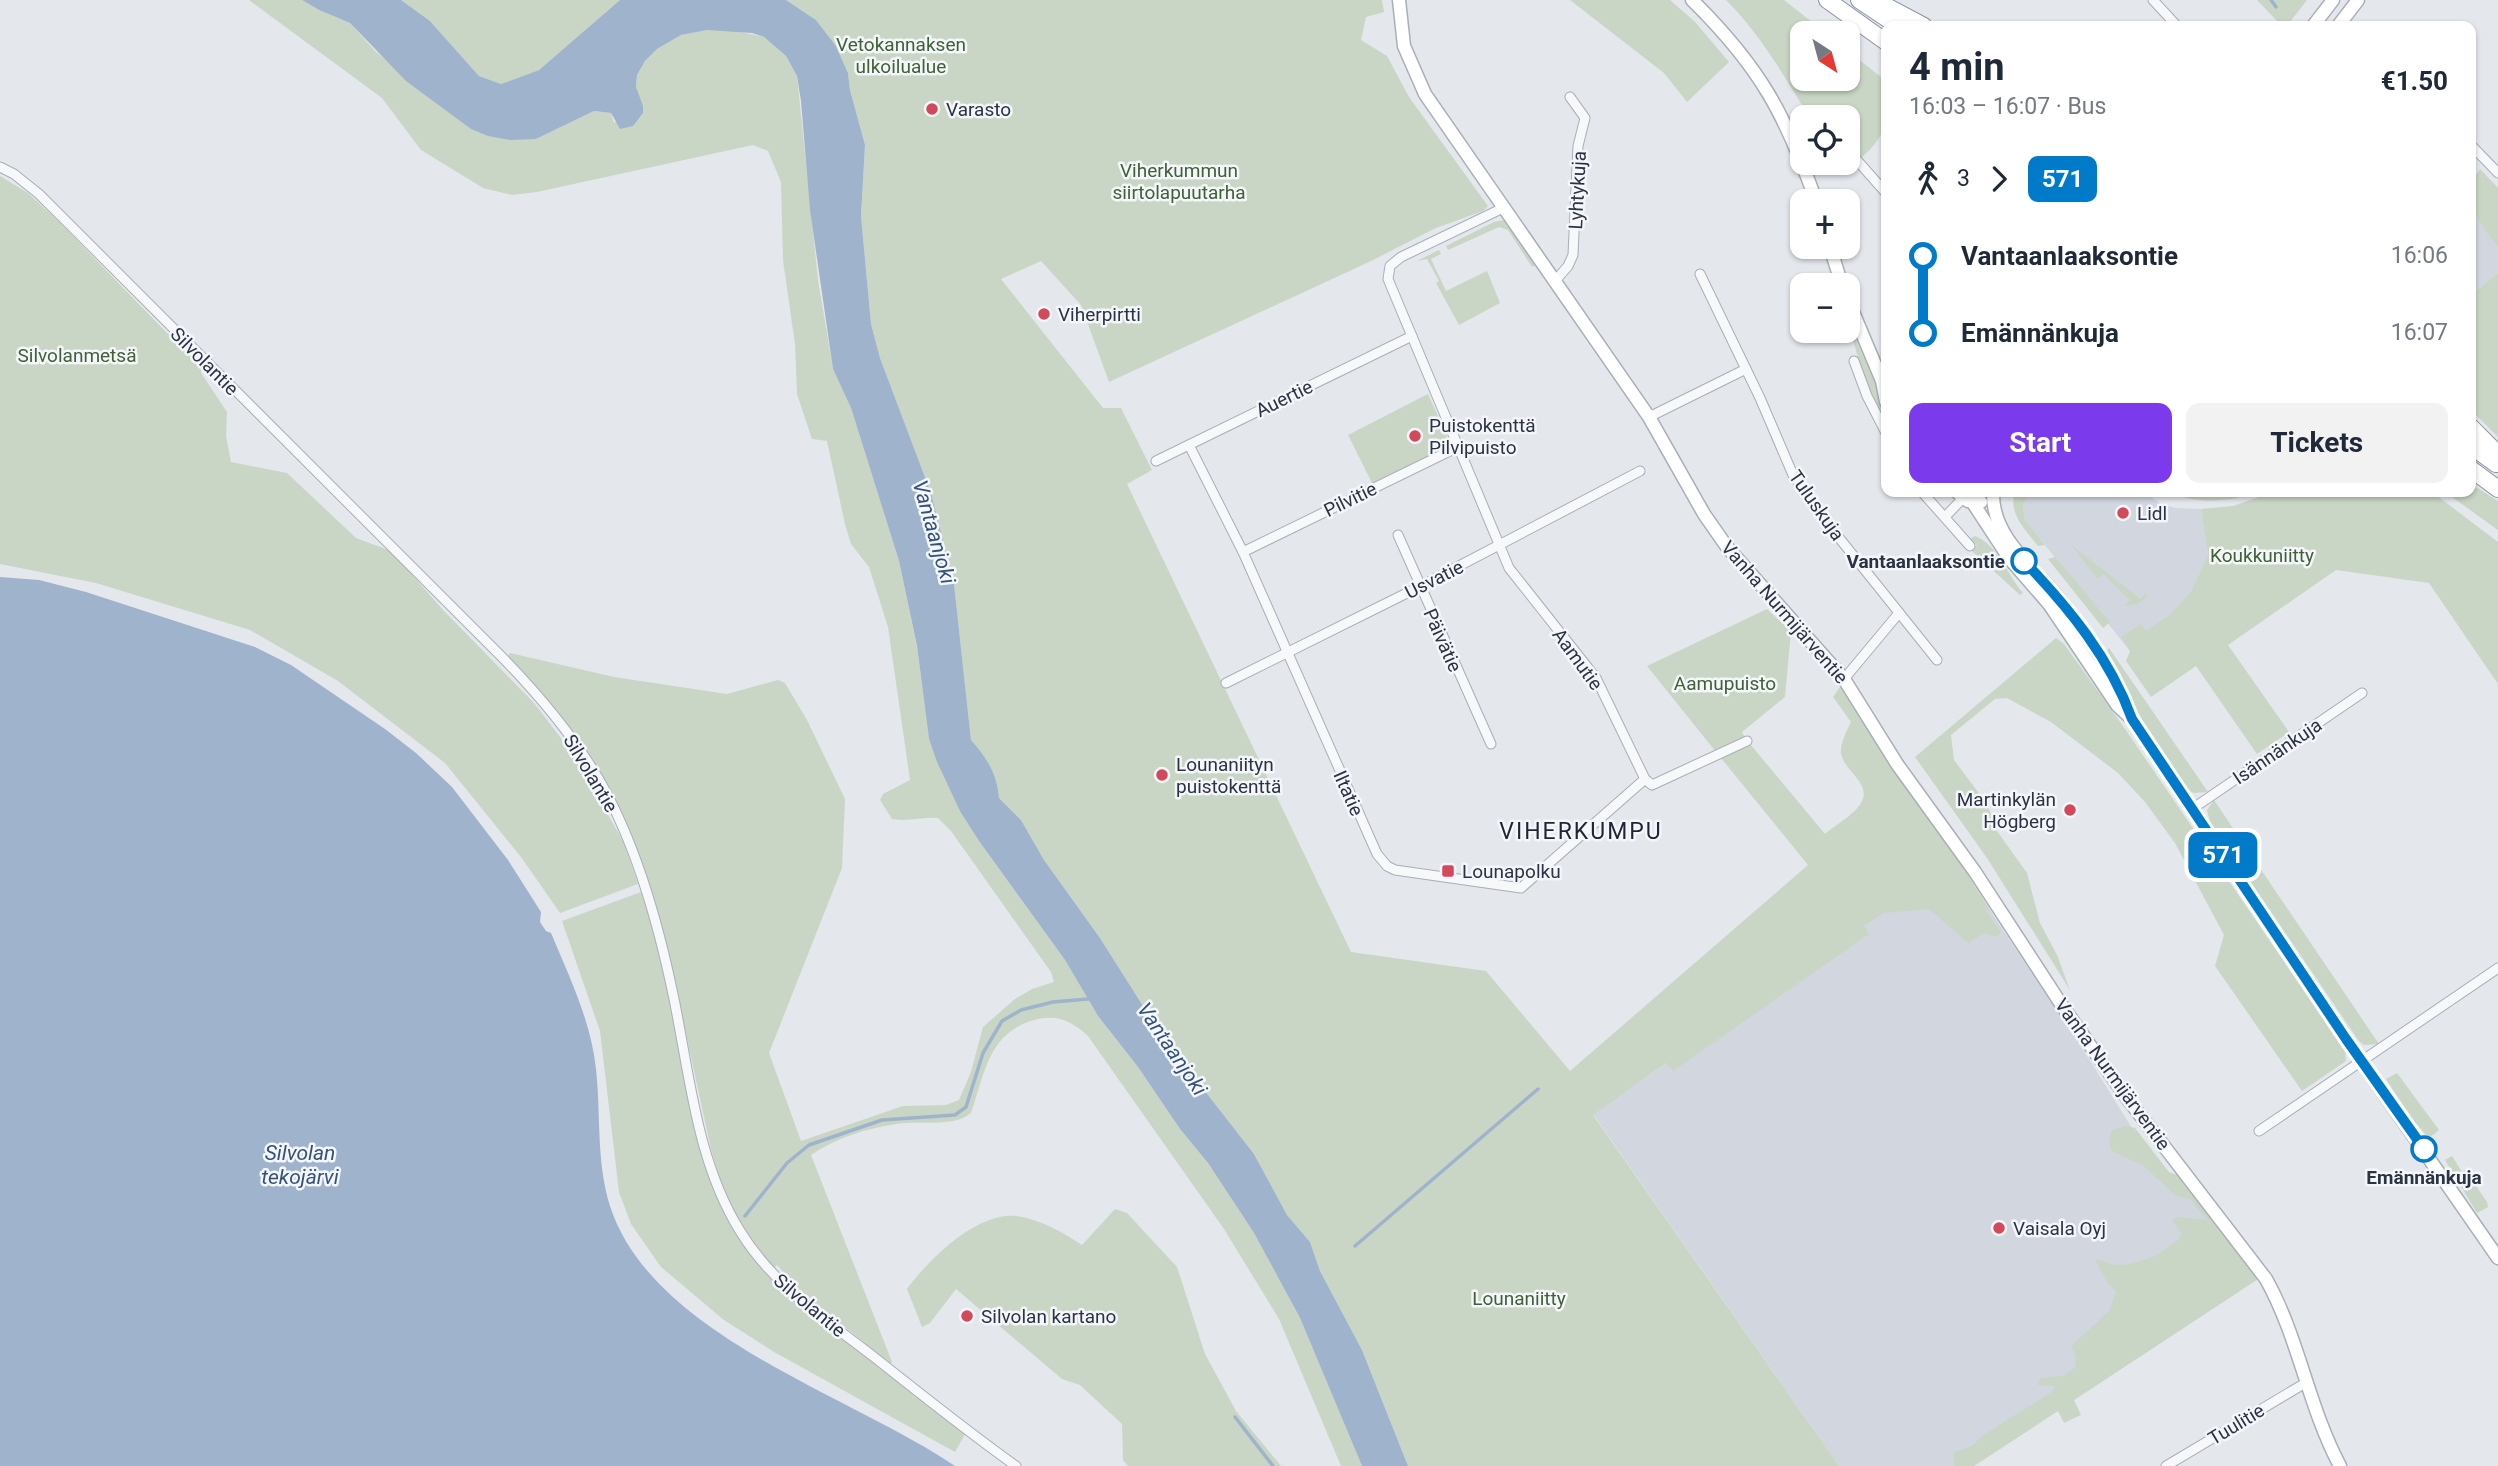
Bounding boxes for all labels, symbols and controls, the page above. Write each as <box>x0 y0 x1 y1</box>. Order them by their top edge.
north arrow <box>1790 21 1860 91</box>
map controls <box>1790 21 1860 343</box>
park label: Vetokannaksen ulkoilualue <box>836 33 966 78</box>
text: 4 min <box>1909 45 2005 89</box>
text: €1.50 <box>2381 66 2448 96</box>
text: 16:03 – 16:07 · Bus <box>1909 93 2106 120</box>
place label: Varasto <box>946 98 1011 121</box>
marker: Varasto <box>924 101 940 117</box>
button: locate <box>1790 105 1860 175</box>
street label: Lyhtykuja <box>1564 150 1591 230</box>
park label: Viherkummun siirtolapuutarha <box>1112 159 1246 204</box>
icon: walk <box>1909 160 1947 198</box>
icon: forward <box>1980 160 2018 198</box>
text: 3 <box>1957 165 1970 192</box>
text: 571 <box>2042 165 2083 193</box>
button: + <box>1790 189 1860 259</box>
text: Vantaanlaaksontie <box>1961 241 2178 271</box>
text: 16:06 <box>2391 242 2448 269</box>
button: − <box>1790 273 1860 343</box>
place label: Viherpirtti <box>1058 303 1141 326</box>
marker: Viherpirtti <box>1036 306 1052 322</box>
text: Emännänkuja <box>1961 318 2119 348</box>
text: 16:07 <box>2391 319 2448 346</box>
street label: Silvolantie <box>166 323 243 400</box>
park label: Silvolanmetsä <box>18 344 136 367</box>
street label: Auertie <box>1252 375 1317 422</box>
button: Start <box>1909 403 2172 483</box>
button: Tickets <box>2186 403 2448 483</box>
place label: Puistokenttä Pilvipuisto <box>1429 414 1536 459</box>
marker: Puistokenttä Pilvipuisto <box>1407 428 1423 444</box>
street label: Tuluskuja <box>1784 466 1849 545</box>
water label: Vantaanjoki <box>908 477 960 587</box>
street label: Pilvitie <box>1320 477 1380 522</box>
place label: Lidl <box>2137 502 2167 525</box>
marker: Lidl <box>2115 505 2131 521</box>
street label: Vanha Nurmijärventie <box>1716 536 1853 688</box>
park label: Koukkuniitty <box>2210 544 2314 567</box>
marker: Vantaanlaaksontie <box>2011 548 2037 574</box>
place label: Vantaanlaaksontie <box>1846 550 2005 573</box>
street label: Usvatie <box>1401 555 1467 604</box>
street label: Päivätie <box>1418 605 1467 676</box>
street label: Aamutie <box>1547 624 1608 695</box>
park label: Aamupuisto <box>1674 672 1776 695</box>
street label: Isännänkuja <box>2229 713 2326 789</box>
street label: Silvolantie <box>558 730 623 816</box>
place label: Lounaniityn puistokenttä <box>1176 753 1281 798</box>
marker: Lounaniityn puistokenttä <box>1154 767 1170 783</box>
street label: Iltatie <box>1328 767 1369 819</box>
place label: Martinkylän Högberg <box>1957 788 2056 833</box>
marker: Martinkylän Högberg <box>2062 802 2078 818</box>
district label: VIHERKUMPU <box>1499 818 1663 845</box>
line badge: 571 <box>2183 832 2263 878</box>
text: 571 <box>2202 841 2244 869</box>
place label: Lounapolku <box>1462 860 1561 883</box>
marker: Lounapolku <box>1440 863 1456 879</box>
street label: Vanha Nurmijärventie <box>2050 994 2175 1155</box>
water label: Vantaanjoki <box>1132 998 1212 1100</box>
marker: Emännänkuja <box>2411 1136 2437 1162</box>
water label: Silvolan tekojärvi <box>261 1141 339 1189</box>
place label: Emännänkuja <box>2366 1166 2482 1189</box>
place label: Vaisala Oyj <box>2013 1217 2106 1240</box>
marker: Vaisala Oyj <box>1991 1220 2007 1236</box>
street label: Silvolantie <box>769 1269 850 1342</box>
park label: Lounaniitty <box>1472 1287 1566 1310</box>
place label: Silvolan kartano <box>981 1305 1116 1328</box>
marker: Silvolan kartano <box>959 1308 975 1324</box>
street label: Tuulitie <box>2204 1399 2269 1450</box>

